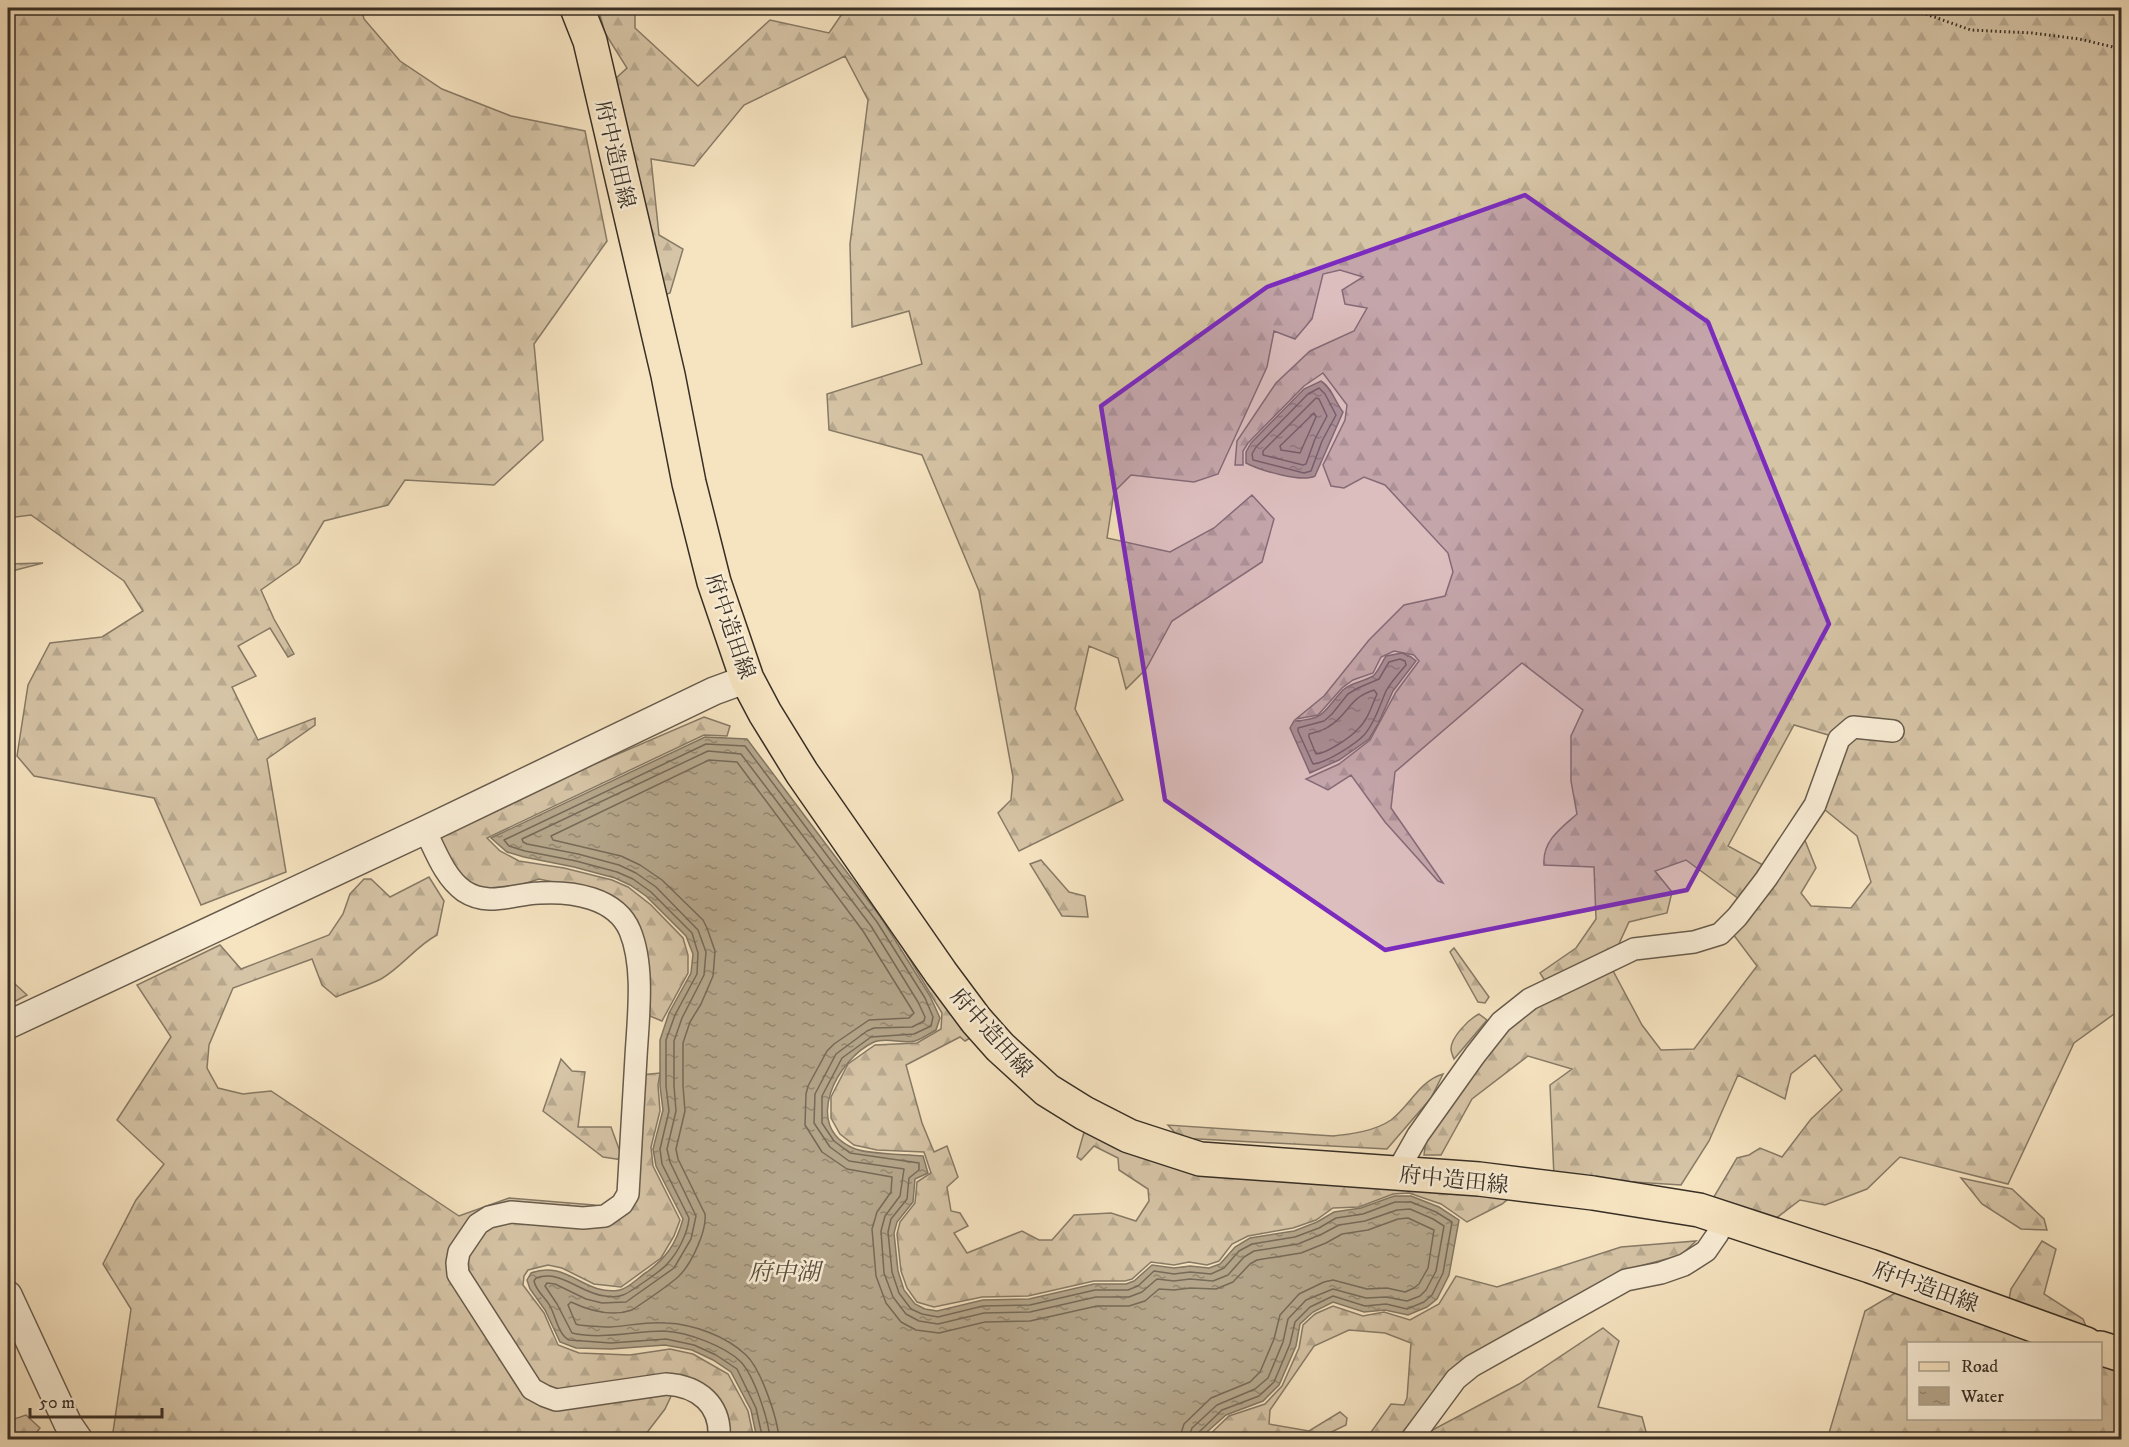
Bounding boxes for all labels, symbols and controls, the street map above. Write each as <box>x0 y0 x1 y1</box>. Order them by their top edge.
street label: 府中造田線 <box>589 98 640 211</box>
street label: 府中造田線 <box>699 570 760 683</box>
street label: 府中造田線 <box>944 983 1038 1083</box>
street label: 府中造田線 <box>1398 1161 1510 1200</box>
street label: 府中造田線 <box>1869 1256 1982 1319</box>
water label: 府中湖 <box>748 1258 824 1288</box>
legend <box>1907 1342 2102 1420</box>
text: Road <box>1961 1356 1998 1378</box>
scale bar <box>30 1381 162 1419</box>
text: Water <box>1960 1386 2004 1408</box>
text: 50 m <box>39 1392 75 1414</box>

